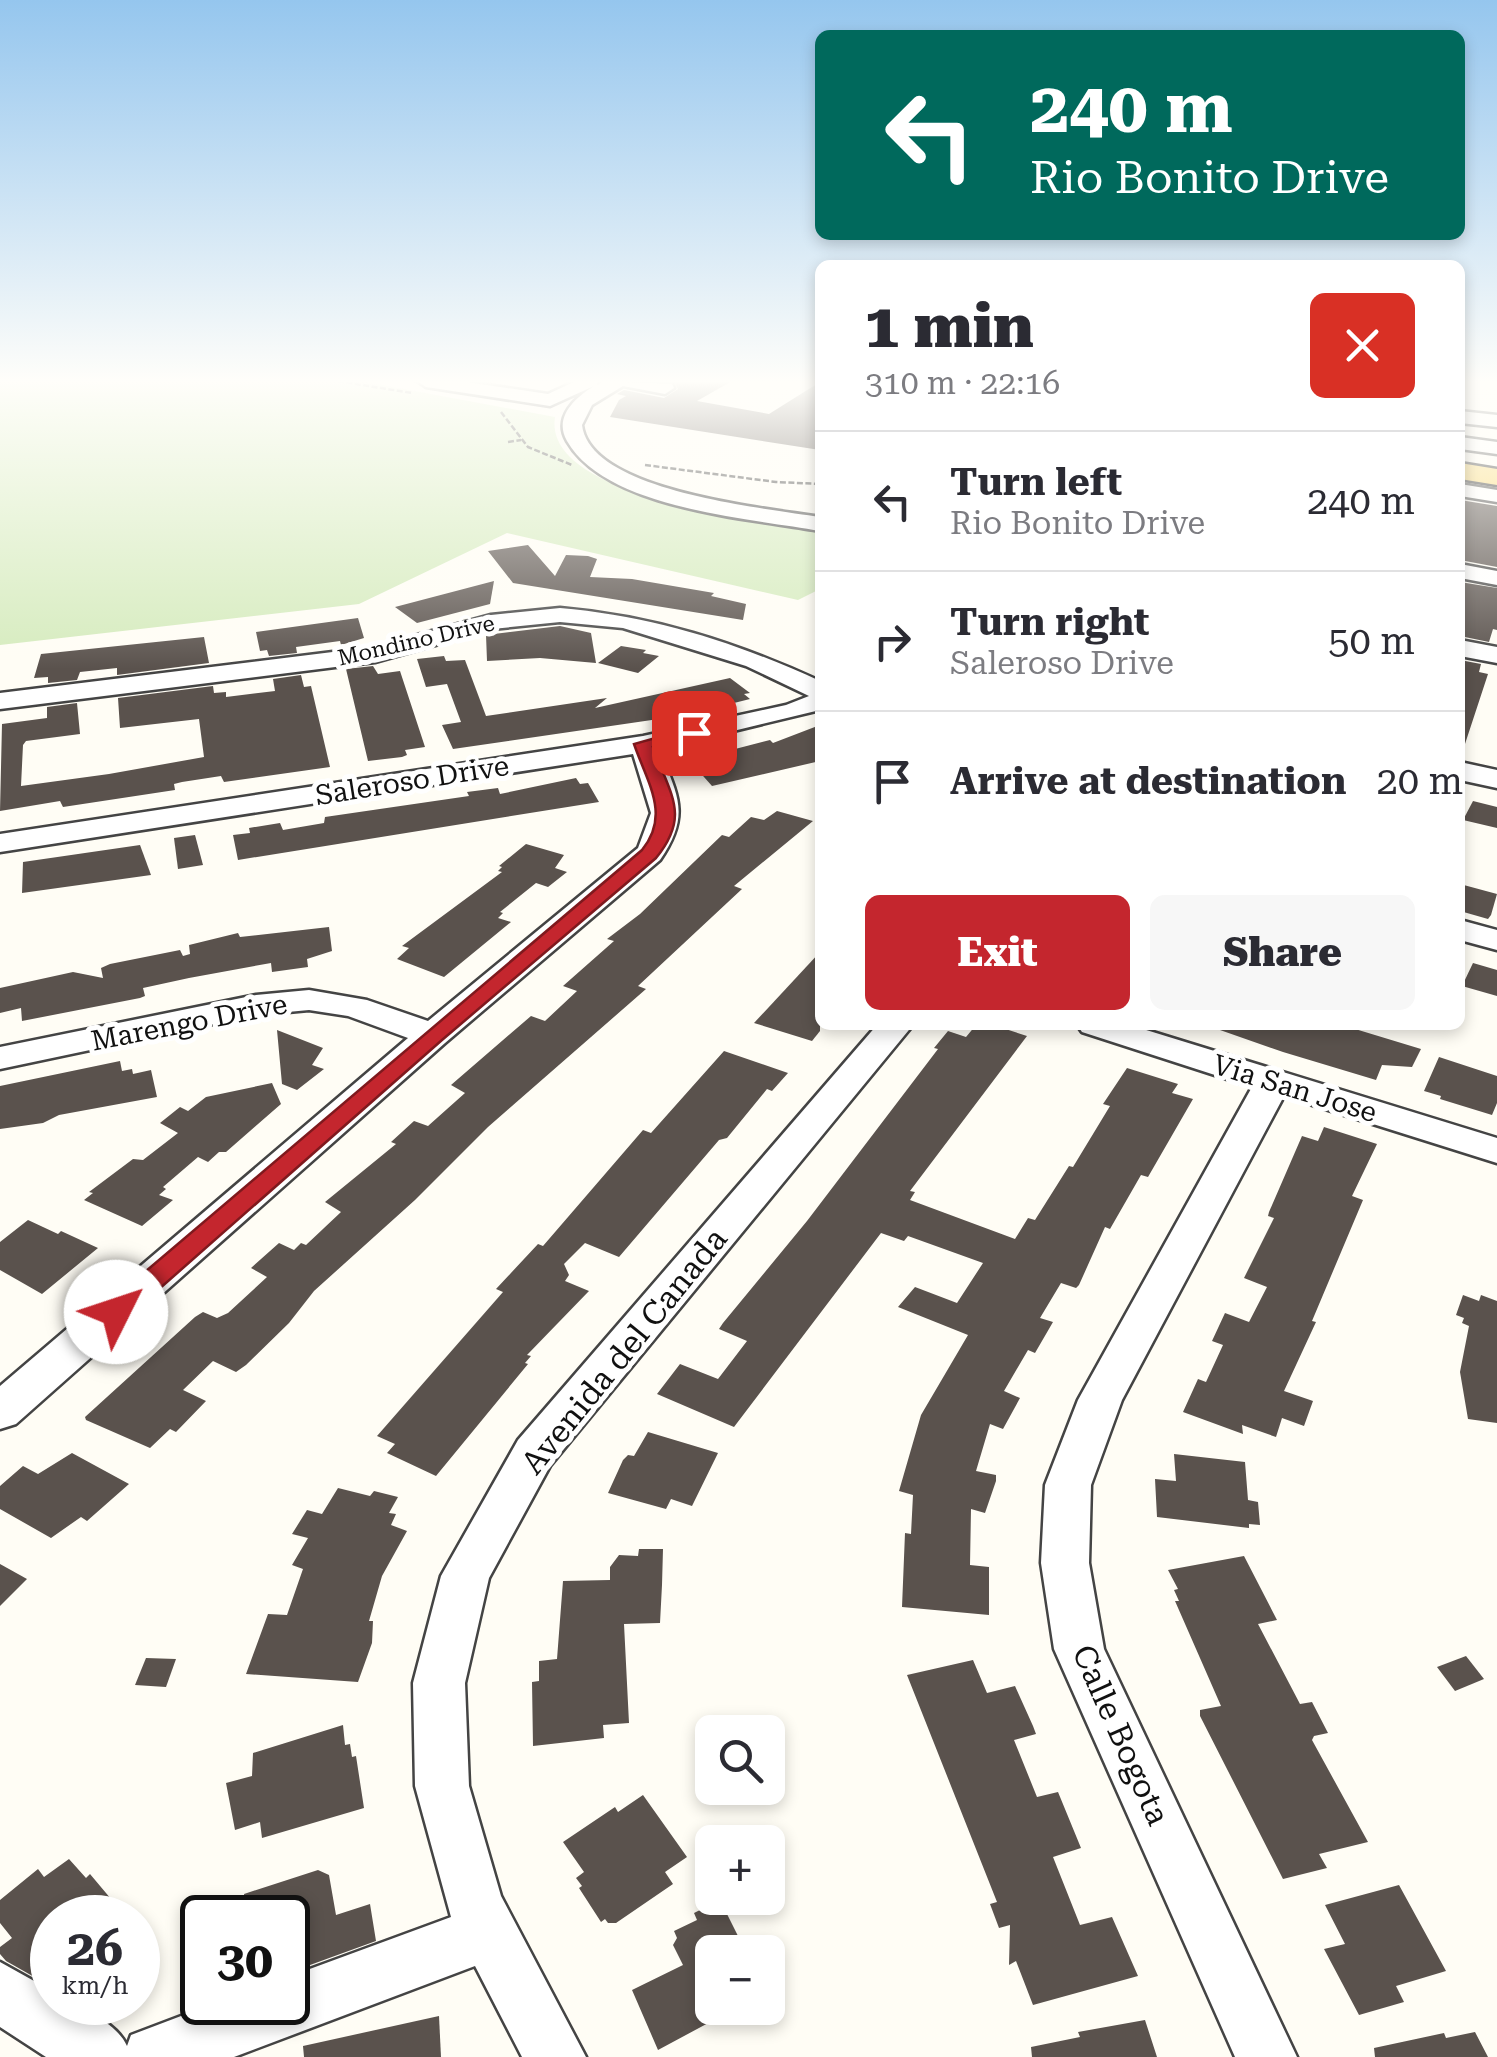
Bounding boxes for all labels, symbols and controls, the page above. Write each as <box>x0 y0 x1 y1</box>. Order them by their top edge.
text: 240 m <box>1030 67 1233 149</box>
icon: left <box>865 70 995 200</box>
text: Rio Bonito Drive <box>1030 151 1389 204</box>
text: 1 min <box>865 291 1034 362</box>
button: close <box>1310 293 1415 398</box>
text: 310 m · 22:16 <box>865 364 1060 402</box>
text: Turn left <box>950 460 1122 504</box>
icon: left <box>865 474 920 529</box>
text: 240 m <box>1307 479 1415 523</box>
text: Rio Bonito Drive <box>950 504 1205 542</box>
text: Turn right <box>950 600 1149 644</box>
street label: Mondino Drive <box>335 610 497 671</box>
icon: right <box>865 614 920 669</box>
text: 50 m <box>1328 619 1415 663</box>
text: Saleroso Drive <box>950 644 1174 682</box>
pin <box>652 691 737 776</box>
icon: arrive <box>667 706 722 761</box>
street label: Saleroso Drive <box>313 749 511 812</box>
icon: arrive <box>865 754 920 809</box>
text: Arrive at destination <box>950 759 1346 803</box>
text: 20 m <box>1376 759 1463 803</box>
button: Exit <box>865 895 1130 1010</box>
button: Share <box>1150 895 1415 1010</box>
street label: Marengo Drive <box>88 987 290 1058</box>
street label: Via San Jose <box>1209 1048 1381 1129</box>
street label: Avenida del Canada <box>513 1220 735 1482</box>
position arrow <box>64 1260 168 1364</box>
street label: Calle Bogota <box>1064 1639 1178 1831</box>
map controls <box>695 1715 785 2025</box>
button: search <box>695 1715 785 1805</box>
button: + <box>695 1825 785 1915</box>
speed limit sign: 30 <box>180 1895 310 2025</box>
text: 26 <box>67 1919 123 1977</box>
button: − <box>695 1935 785 2025</box>
text: km/h <box>62 1971 128 2000</box>

